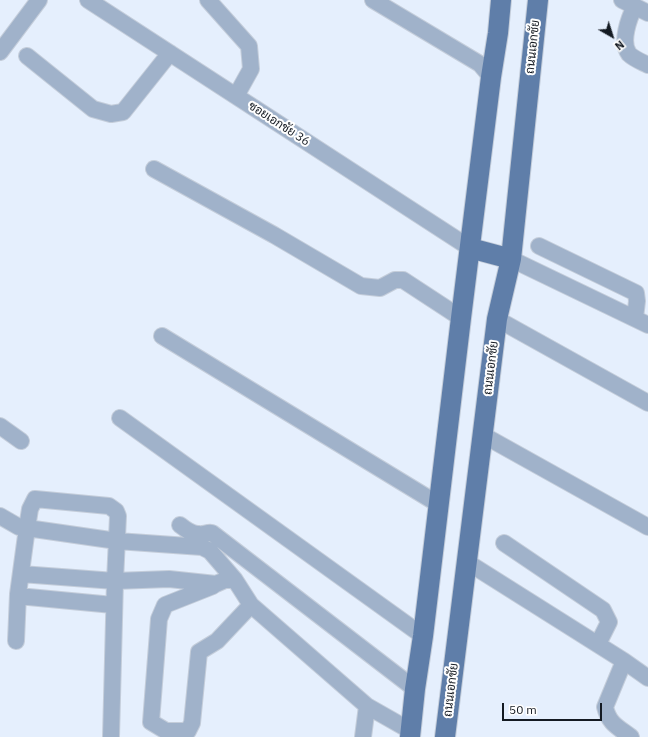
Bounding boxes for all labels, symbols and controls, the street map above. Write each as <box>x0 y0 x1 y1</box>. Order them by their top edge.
north arrow <box>592 16 632 56</box>
street label: ถนนเอกชัย <box>523 19 543 75</box>
text: N <box>612 37 627 53</box>
street label: ซอยเอกชัย 36 <box>246 99 312 149</box>
street label: ถนนเอกชัย <box>481 340 501 396</box>
street label: ถนนเอกชัย <box>441 662 461 718</box>
scale bar <box>504 695 604 721</box>
text: 50 m <box>509 702 537 717</box>

